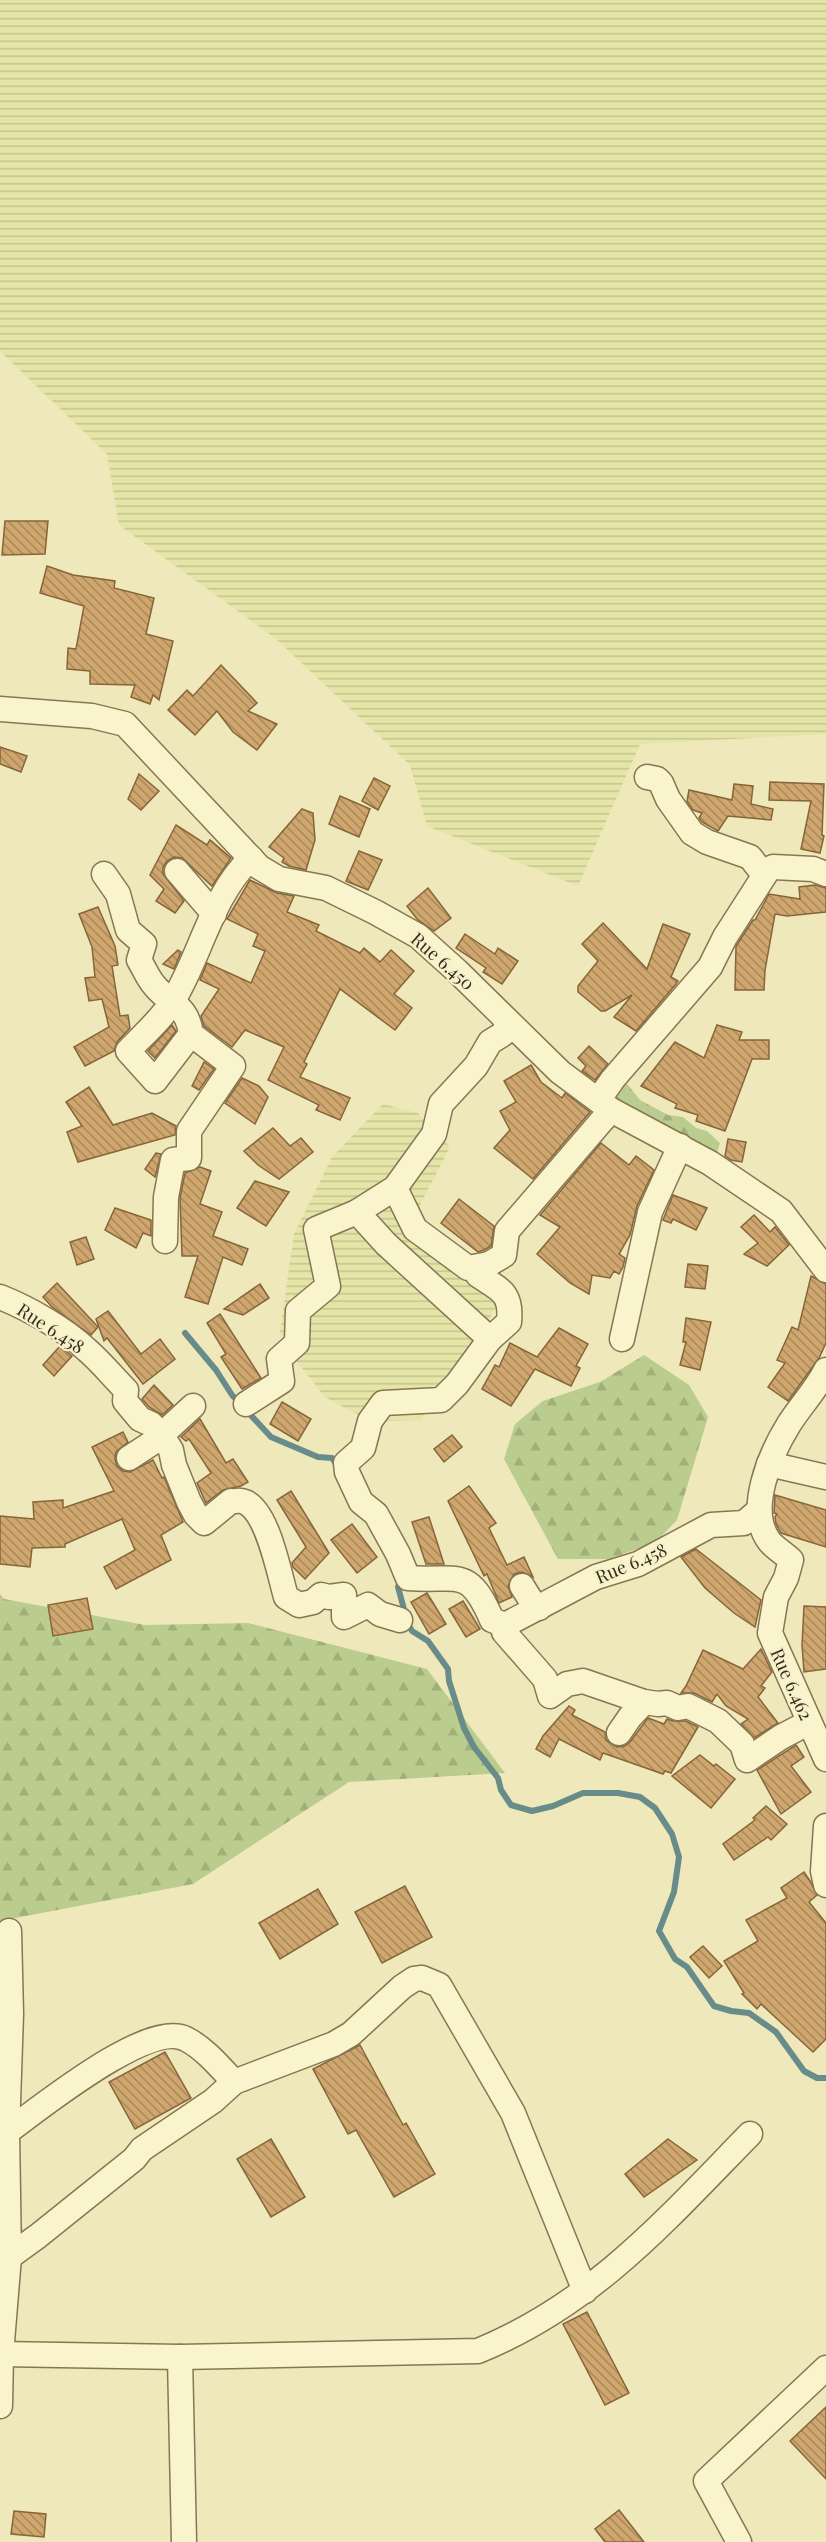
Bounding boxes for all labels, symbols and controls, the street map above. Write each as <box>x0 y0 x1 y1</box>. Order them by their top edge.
street label: Rue 6.450 <box>406 927 480 995</box>
street label: Rue 6.458 <box>13 1297 89 1359</box>
street label: Rue 6.458 <box>592 1537 670 1589</box>
street label: Rue 6.462 <box>766 1644 818 1724</box>

